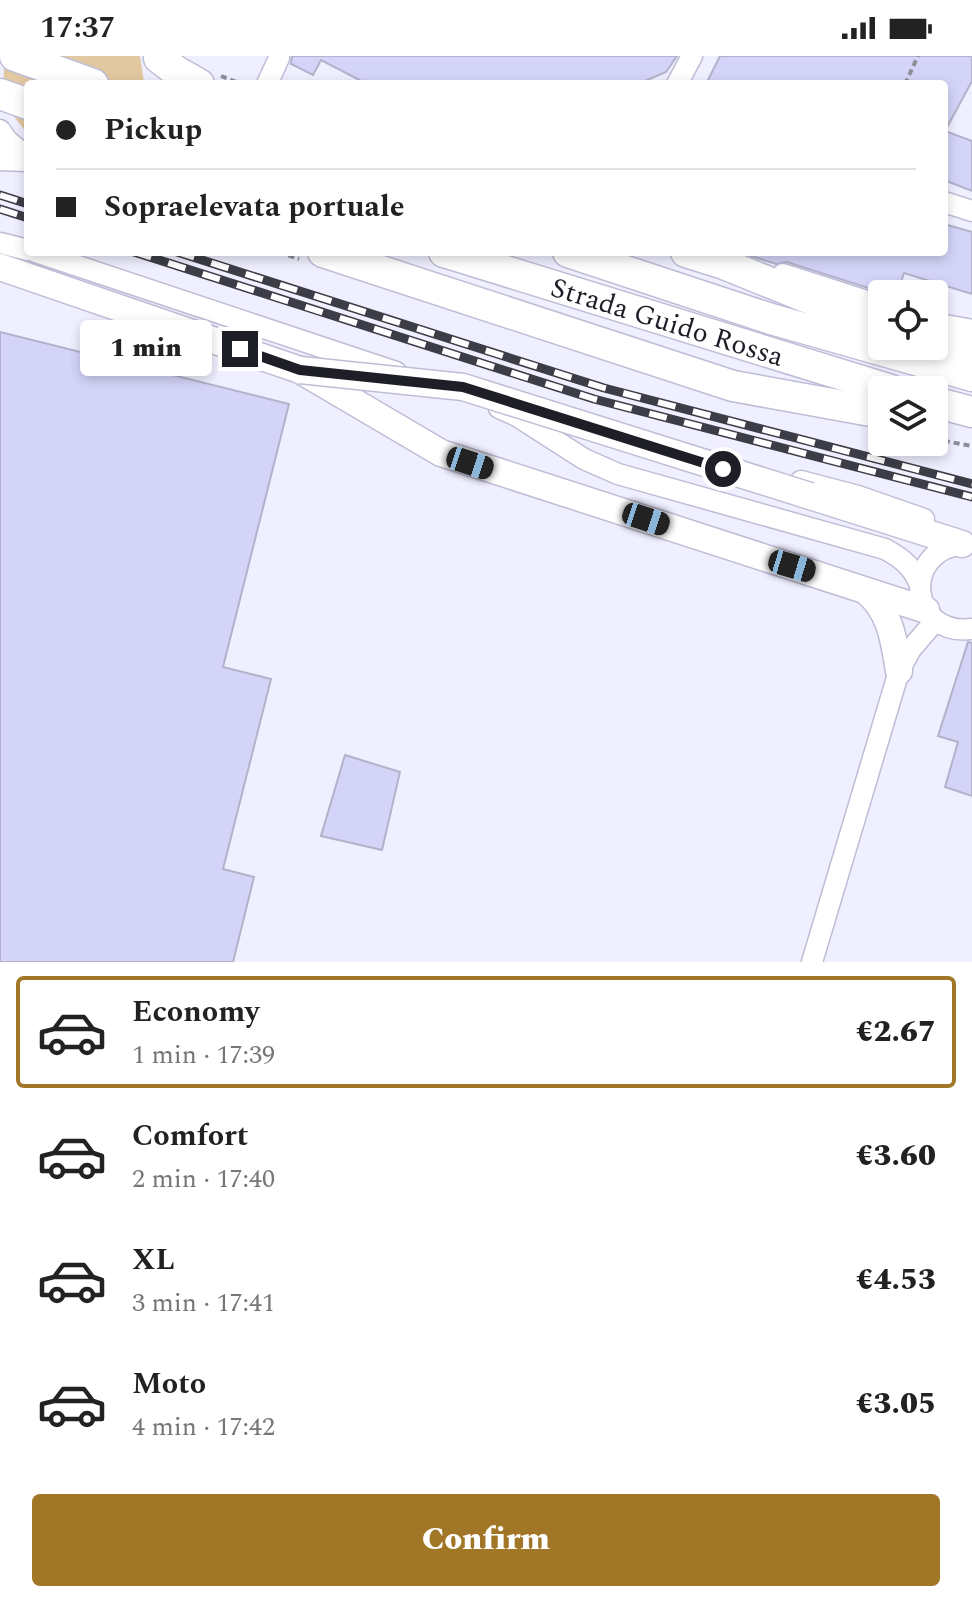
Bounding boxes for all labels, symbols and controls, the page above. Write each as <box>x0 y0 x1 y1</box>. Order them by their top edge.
text: 17:37 <box>40 5 115 51</box>
text: Pickup <box>104 107 202 153</box>
text: Sopraelevata portuale <box>104 184 405 230</box>
street label: Strada Guido Rossa <box>545 266 789 379</box>
map controls <box>868 280 948 456</box>
button: locate <box>868 280 948 360</box>
callout: 1 min <box>80 321 212 377</box>
text: 1 min <box>110 328 182 368</box>
route end <box>222 331 258 367</box>
button: layers <box>868 376 948 456</box>
car <box>443 444 497 482</box>
route start <box>705 451 741 487</box>
car <box>619 500 673 538</box>
car <box>766 548 818 584</box>
text: Economy <box>132 989 259 1035</box>
icon: car <box>36 996 108 1068</box>
text: €2.67 <box>856 1009 936 1055</box>
text: 1 min · 17:39 <box>132 1035 275 1075</box>
text: Comfort <box>132 1113 248 1159</box>
icon: car <box>36 1120 108 1192</box>
text: €3.60 <box>856 1133 936 1179</box>
text: 2 min · 17:40 <box>132 1159 275 1199</box>
text: XL <box>132 1237 175 1283</box>
icon: car <box>36 1244 108 1316</box>
text: €4.53 <box>856 1257 936 1303</box>
text: 3 min · 17:41 <box>132 1283 275 1323</box>
text: Moto <box>132 1361 206 1407</box>
icon: car <box>36 1368 108 1440</box>
text: €3.05 <box>856 1381 936 1427</box>
text: 4 min · 17:42 <box>132 1407 275 1447</box>
button: Confirm <box>32 1494 940 1586</box>

